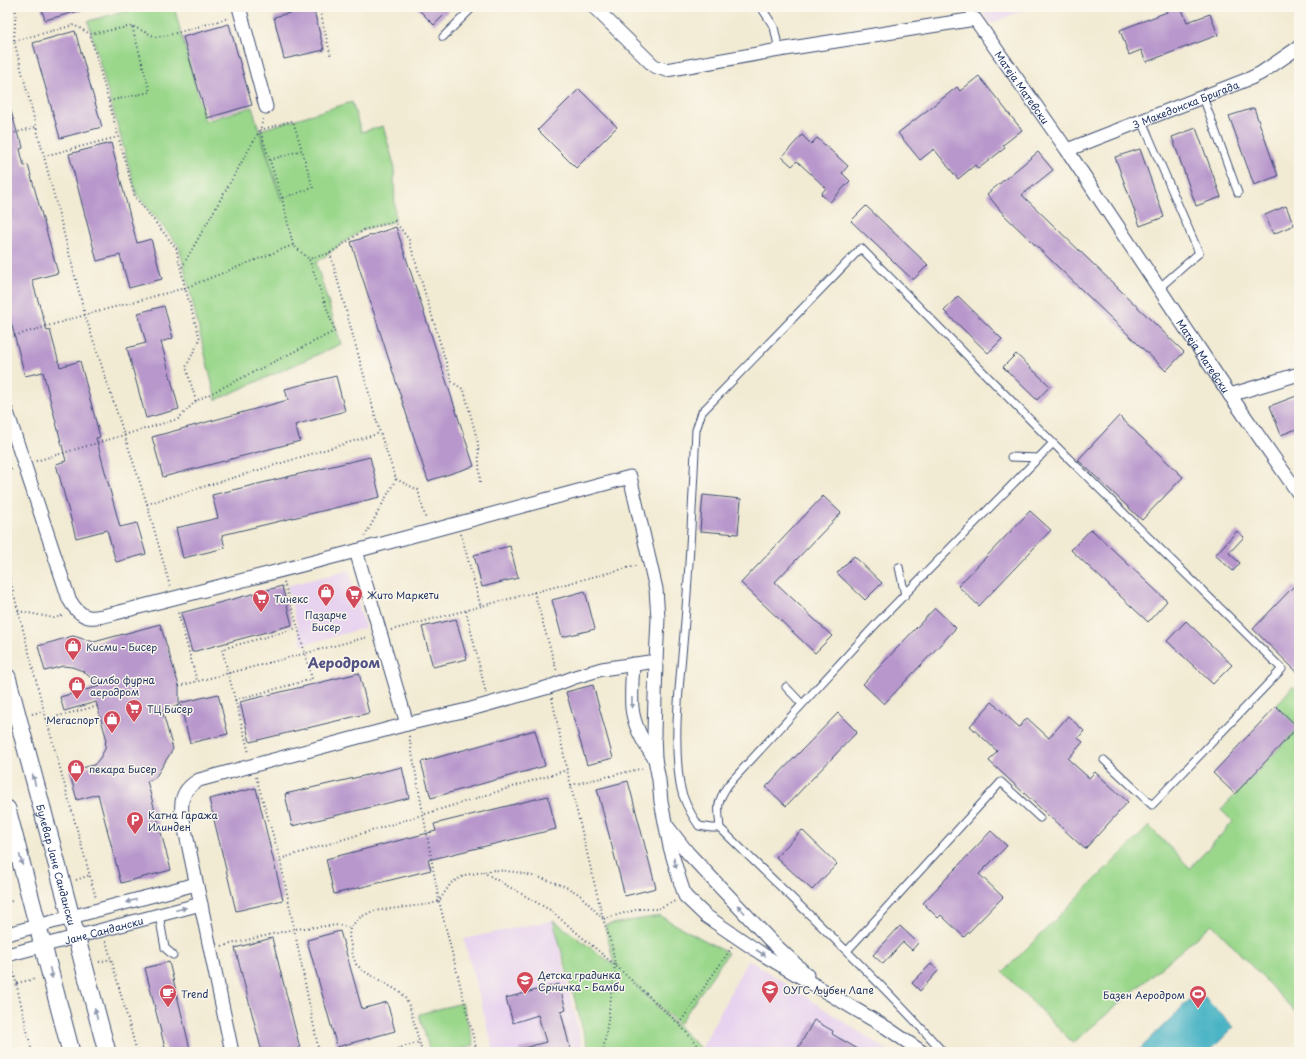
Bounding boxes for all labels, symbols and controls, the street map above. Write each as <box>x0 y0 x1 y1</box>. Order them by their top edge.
street label: Матеја Матевски <box>992 47 1054 127</box>
street label: 3 Македонска Бригада <box>1130 76 1242 131</box>
street label: Матеја Матевски <box>1174 316 1234 396</box>
shop icon: Пазарче Бисер <box>316 582 336 607</box>
supermarket icon: Жито Маркети <box>344 584 364 609</box>
place label: Жито Маркети <box>367 587 439 602</box>
supermarket icon: Тинекс <box>251 588 271 613</box>
place label: Тинекс <box>274 591 308 606</box>
place label: Пазарче Бисер <box>305 607 347 634</box>
shop icon: Кисми - Бисер <box>63 636 83 661</box>
place label: Кисми - Бисер <box>86 639 157 654</box>
district label: Аеродром <box>307 652 380 673</box>
place label: Силбо фурна аеродром <box>90 672 156 699</box>
shop icon: Силбо фурна аеродром <box>67 675 87 700</box>
one-way arrow <box>629 697 636 709</box>
supermarket icon: ТЦ Бисер <box>124 698 144 723</box>
place label: ТЦ Бисер <box>147 701 193 716</box>
shop icon: Мегаспорт <box>102 709 122 734</box>
place label: Мегаспорт <box>46 712 99 727</box>
shop icon: пекара Бисер <box>66 758 86 783</box>
place label: пекара Бисер <box>89 761 157 776</box>
one-way arrow <box>31 773 37 785</box>
street label: Булевар Јане Сандански <box>34 802 80 927</box>
place label: Катна Гаража Илинден <box>148 807 219 834</box>
parking icon: Катна Гаража Илинден <box>125 810 145 835</box>
one-way arrow <box>18 854 24 866</box>
one-way arrow <box>672 857 678 869</box>
one-way arrow <box>125 898 138 904</box>
one-way arrow <box>736 904 746 914</box>
one-way arrow <box>175 906 187 912</box>
street label: Јане Сандански <box>62 912 145 947</box>
one-way arrow <box>756 949 766 957</box>
one-way arrow <box>48 967 54 979</box>
place label: Детска градинка Срничка - Бамби <box>537 967 625 994</box>
school or university icon: Детска градинка Срничка - Бамби <box>515 970 535 995</box>
school or university icon: ОУГС Љубен Лапе <box>760 979 780 1004</box>
place label: ОУГС Љубен Лапе <box>783 982 874 997</box>
cafe icon: Trend <box>158 983 178 1008</box>
sports icon: Базен Аеродром <box>1188 984 1208 1009</box>
place label: Trend <box>181 986 208 1001</box>
place label: Базен Аеродром <box>1103 987 1185 1002</box>
one-way arrow <box>93 1008 99 1021</box>

